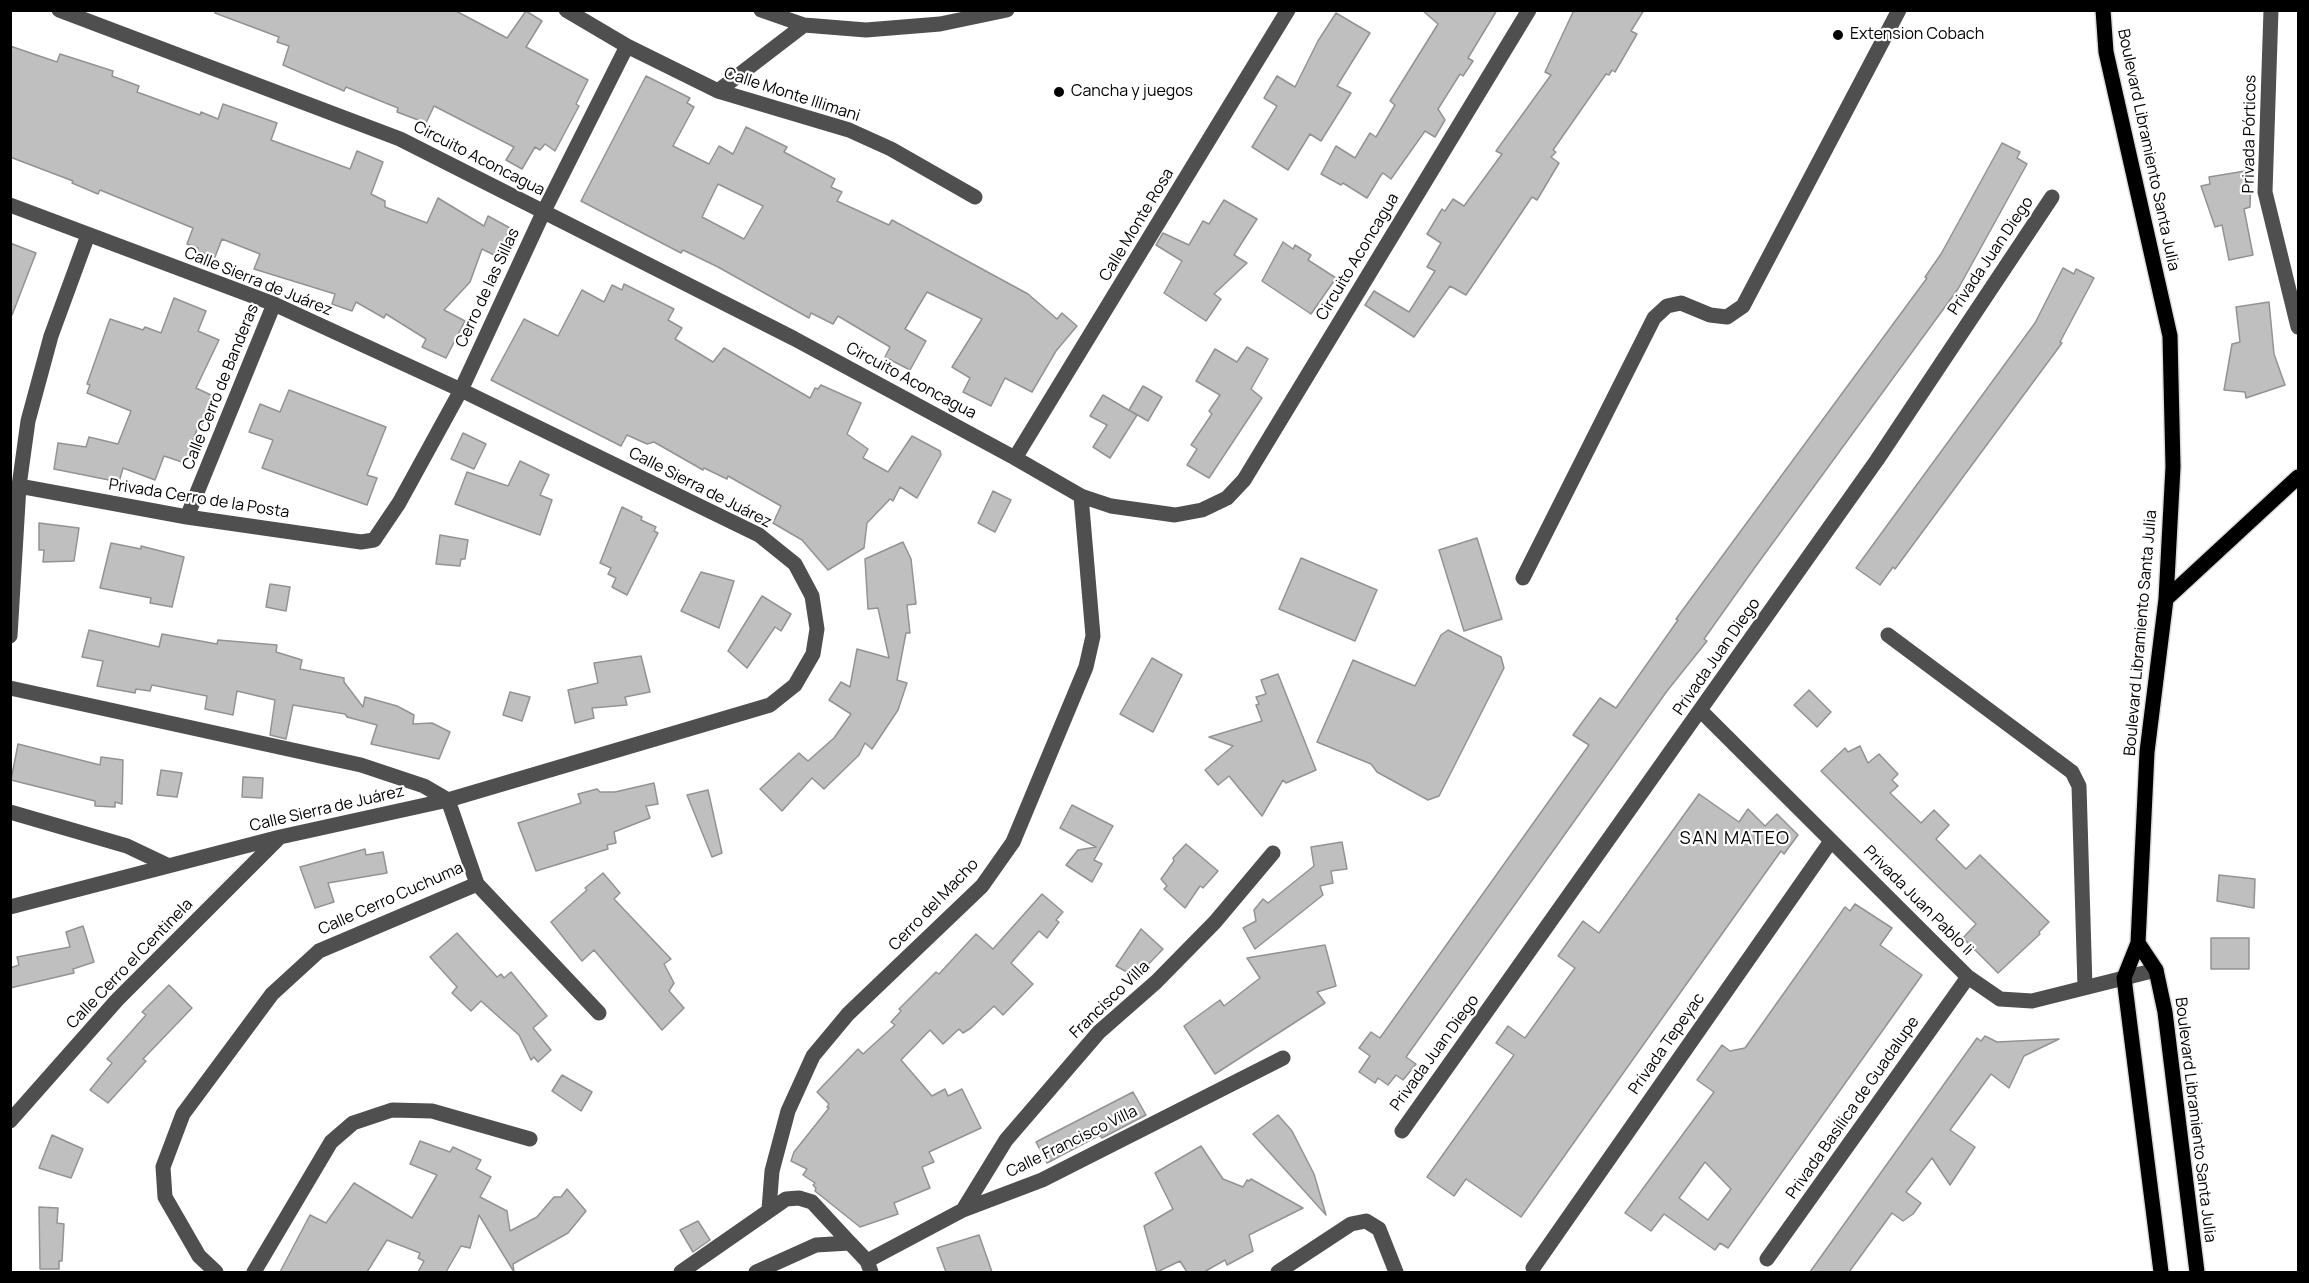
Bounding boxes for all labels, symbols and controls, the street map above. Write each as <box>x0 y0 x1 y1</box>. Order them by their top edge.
place label: Extension Cobach <box>1850 25 1984 45</box>
street label: Boulevard Libramiento Santa Julia <box>2113 27 2183 273</box>
marker: Extension Cobach <box>1831 28 1845 42</box>
street label: Calle Monte Illimani <box>721 64 863 126</box>
street label: Privada Pórticos <box>2239 75 2261 193</box>
place label: Cancha y juegos <box>1071 82 1193 102</box>
marker: Cancha y juegos <box>1052 85 1066 99</box>
street label: Circuito Aconcagua <box>410 118 548 200</box>
street label: Calle Monte Rosa <box>1096 165 1178 285</box>
street label: Circuito Aconcagua <box>1312 190 1404 324</box>
street label: Privada Juan Diego <box>1944 193 2038 319</box>
street label: Cerro de las Sillas <box>452 225 524 351</box>
street label: Calle Sierra de Juárez <box>181 244 335 320</box>
street label: Calle Cerro de Banderas <box>179 301 263 473</box>
street label: Circuito Aconcagua <box>843 339 979 423</box>
street label: Calle Sierra de Juárez <box>625 444 775 532</box>
street label: Privada Cerro de la Posta <box>107 475 291 523</box>
street label: Boulevard Libramiento Santa Julia <box>2121 509 2161 757</box>
street label: Privada Juan Diego <box>1669 595 1765 719</box>
street label: Calle Sierra de Juárez <box>248 782 406 836</box>
district label: SAN MATEO <box>1680 828 1790 850</box>
street label: Privada Juan Pablo Ii <box>1859 842 1977 960</box>
street label: Cerro del Macho <box>885 855 983 955</box>
street label: Calle Cerro Cuchuma <box>316 858 466 940</box>
street label: Calle Cerro el Centinela <box>63 895 197 1033</box>
street label: Francisco Villa <box>1066 957 1154 1043</box>
street label: Privada Tepeyac <box>1625 990 1709 1098</box>
street label: Privada Juan Diego <box>1387 991 1483 1115</box>
street label: Boulevard Libramiento Santa Julia <box>2170 996 2220 1244</box>
street label: Privada Basílica de Guadalupe <box>1782 1013 1924 1203</box>
street label: Calle Francisco Villa <box>1003 1102 1141 1182</box>

